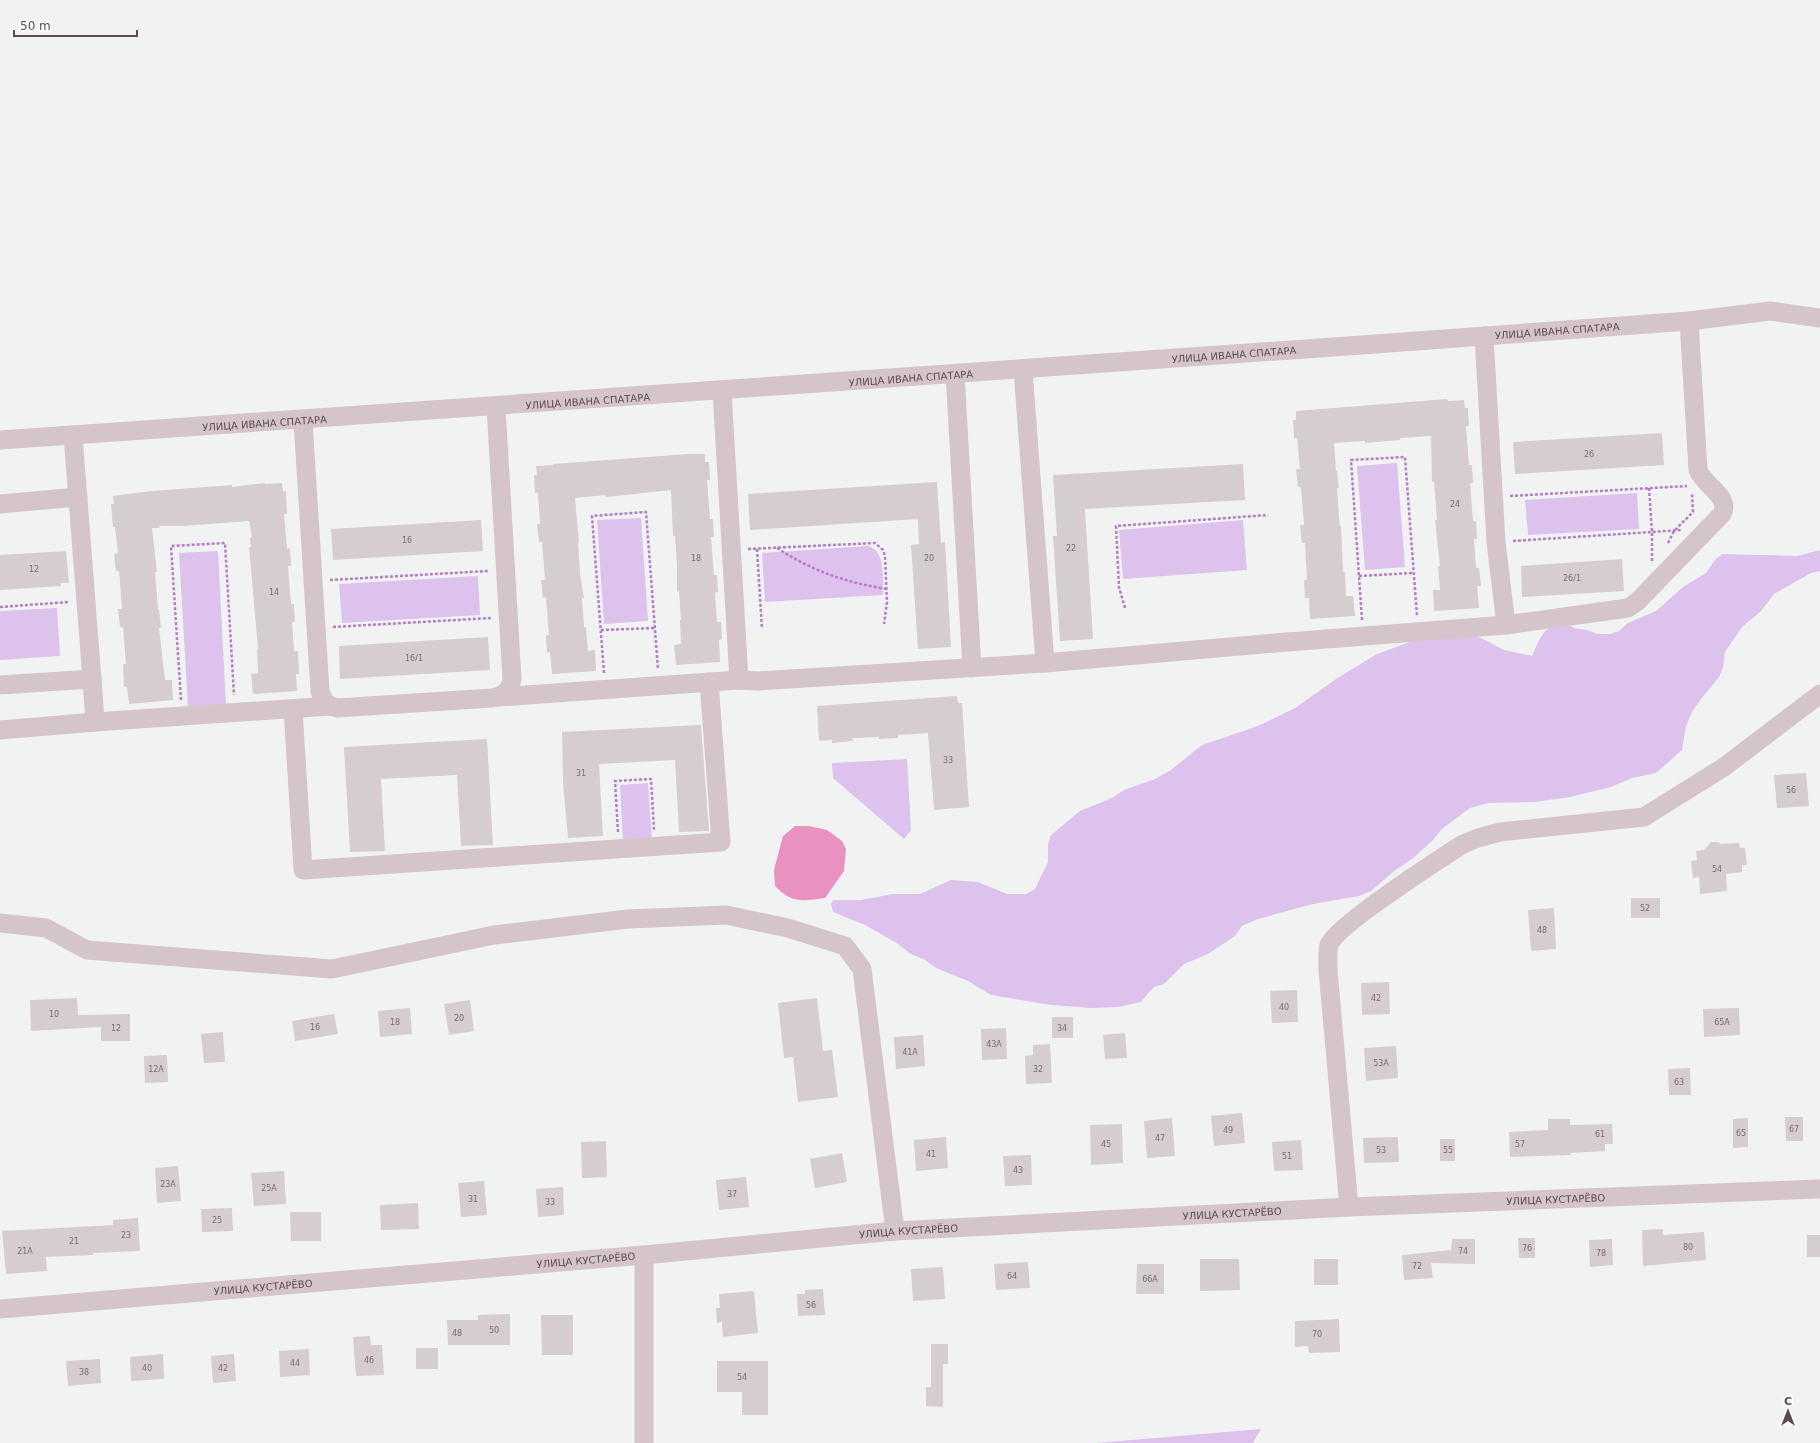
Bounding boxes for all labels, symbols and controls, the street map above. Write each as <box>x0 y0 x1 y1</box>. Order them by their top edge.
scale bar <box>14 12 137 38</box>
text: 50 m <box>20 19 51 33</box>
street label: УЛИЦА ИВАНА СПАТАРА <box>1495 321 1620 341</box>
street label: УЛИЦА ИВАНА СПАТАРА <box>1171 345 1297 365</box>
street label: УЛИЦА ИВАНА СПАТАРА <box>848 368 974 388</box>
street label: УЛИЦА ИВАНА СПАТАРА <box>525 392 651 411</box>
street label: УЛИЦА ИВАНА СПАТАРА <box>202 414 327 433</box>
house number: 26 <box>1584 450 1594 459</box>
house number: 24 <box>1450 500 1460 509</box>
house number: 16 <box>402 536 412 545</box>
house number: 22 <box>1066 544 1076 553</box>
house number: 18 <box>691 554 701 563</box>
house number: 20 <box>924 554 934 563</box>
house number: 12 <box>29 565 39 574</box>
house number: 26/1 <box>1563 574 1581 583</box>
house number: 14 <box>269 588 279 597</box>
house number: 16/1 <box>405 654 423 663</box>
house number: 33 <box>943 756 953 765</box>
house number: 31 <box>576 769 586 778</box>
house number: 56 <box>1786 786 1796 795</box>
house number: 54 <box>1712 865 1722 874</box>
house number: 52 <box>1640 904 1650 913</box>
house number: 48 <box>1537 926 1547 935</box>
house number: 42 <box>1371 994 1381 1003</box>
house number: 40 <box>1279 1003 1289 1012</box>
house number: 10 <box>49 1010 59 1019</box>
house number: 20 <box>454 1014 464 1023</box>
house number: 18 <box>390 1018 400 1027</box>
house number: 65А <box>1714 1018 1730 1027</box>
house number: 16 <box>310 1023 320 1032</box>
house number: 12 <box>111 1024 121 1033</box>
house number: 34 <box>1057 1024 1067 1033</box>
house number: 43А <box>986 1040 1002 1049</box>
house number: 41А <box>902 1048 918 1057</box>
house number: 53А <box>1373 1059 1389 1068</box>
house number: 12А <box>148 1065 164 1074</box>
house number: 32 <box>1033 1065 1043 1074</box>
house number: 63 <box>1674 1078 1684 1087</box>
house number: 67 <box>1789 1125 1799 1134</box>
house number: 49 <box>1223 1126 1233 1135</box>
house number: 65 <box>1736 1129 1746 1138</box>
house number: 61 <box>1595 1130 1605 1139</box>
house number: 47 <box>1155 1134 1165 1143</box>
house number: 45 <box>1101 1140 1111 1149</box>
house number: 57 <box>1515 1140 1525 1149</box>
house number: 53 <box>1376 1146 1386 1155</box>
house number: 55 <box>1443 1146 1453 1155</box>
house number: 41 <box>926 1150 936 1159</box>
house number: 51 <box>1282 1152 1292 1161</box>
house number: 43 <box>1013 1166 1023 1175</box>
house number: 23А <box>160 1180 176 1189</box>
house number: 25А <box>261 1184 277 1193</box>
house number: 37 <box>727 1190 737 1199</box>
street label: УЛИЦА КУСТАРЁВО <box>1506 1192 1606 1207</box>
house number: 31 <box>468 1195 478 1204</box>
house number: 33 <box>545 1198 555 1207</box>
street label: УЛИЦА КУСТАРЁВО <box>1182 1205 1282 1222</box>
house number: 25 <box>212 1216 222 1225</box>
street label: УЛИЦА КУСТАРЁВО <box>859 1222 959 1240</box>
house number: 23 <box>121 1231 131 1240</box>
house number: 21 <box>69 1237 79 1246</box>
house number: 80 <box>1683 1243 1693 1252</box>
house number: 76 <box>1522 1244 1532 1253</box>
house number: 21А <box>17 1247 33 1256</box>
house number: 74 <box>1458 1247 1468 1256</box>
house number: 78 <box>1596 1249 1606 1258</box>
street label: УЛИЦА КУСТАРЁВО <box>536 1251 636 1270</box>
house number: 72 <box>1412 1262 1422 1271</box>
house number: 64 <box>1007 1272 1017 1281</box>
house number: 66А <box>1142 1275 1158 1284</box>
street label: УЛИЦА КУСТАРЁВО <box>213 1278 313 1297</box>
house number: 56 <box>806 1301 816 1310</box>
house number: 50 <box>489 1326 499 1335</box>
house number: 48 <box>452 1329 462 1338</box>
house number: 70 <box>1312 1330 1322 1339</box>
house number: 46 <box>364 1356 374 1365</box>
house number: 44 <box>290 1359 300 1368</box>
house number: 40 <box>142 1364 152 1373</box>
house number: 42 <box>218 1364 228 1373</box>
house number: 38 <box>79 1368 89 1377</box>
house number: 54 <box>737 1373 747 1382</box>
north arrow <box>1768 1391 1808 1431</box>
text: С <box>1784 1395 1792 1408</box>

